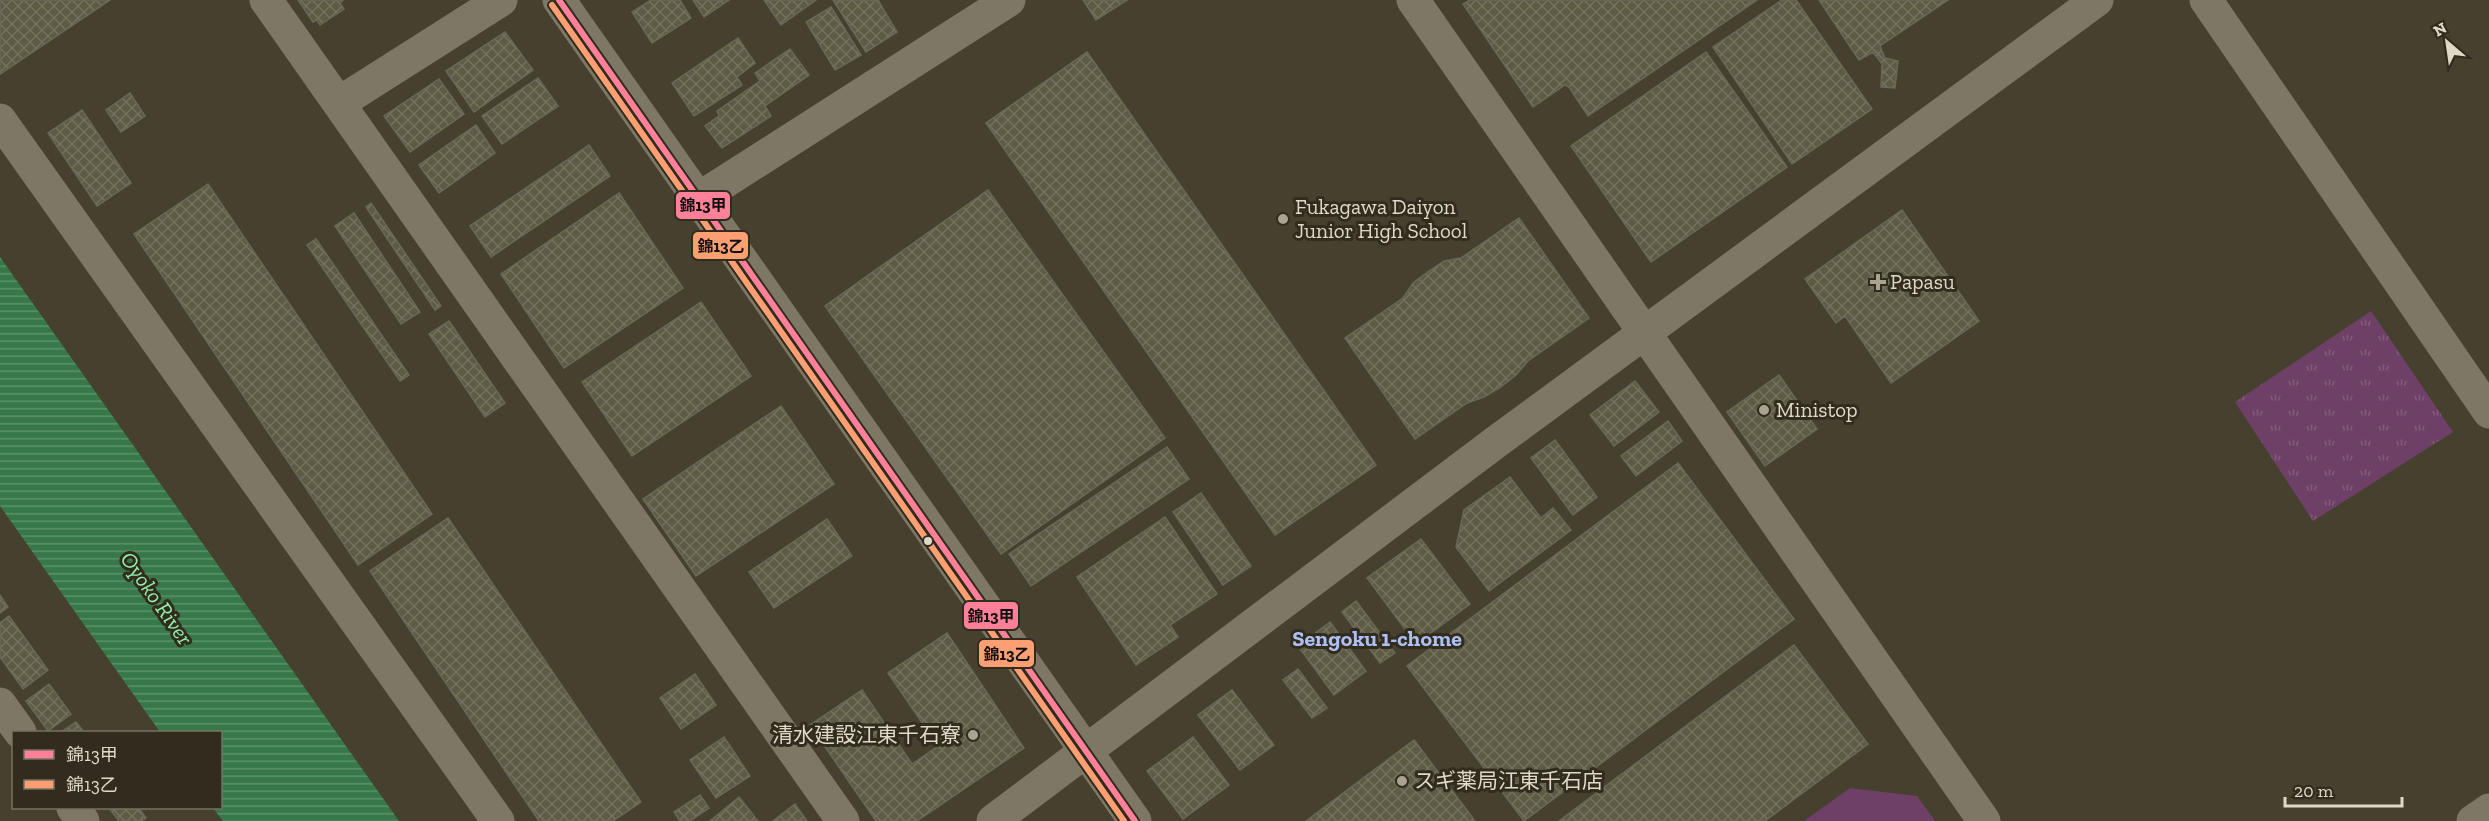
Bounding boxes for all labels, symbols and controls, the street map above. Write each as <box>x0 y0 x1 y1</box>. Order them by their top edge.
north arrow <box>2417 12 2477 72</box>
text: N <box>2430 18 2450 41</box>
line badge: 錦13甲 <box>675 191 731 220</box>
place label: Fukagawa Daiyon Junior High School <box>1295 194 1468 243</box>
text: 錦13甲 <box>680 196 727 215</box>
marker: Fukagawa Daiyon Junior High School <box>1276 212 1290 226</box>
line badge: 錦13乙 <box>692 231 749 260</box>
text: 錦13乙 <box>698 237 745 256</box>
place label: Papasu <box>1890 269 1955 294</box>
marker: Papasu <box>1871 275 1885 289</box>
place label: Ministop <box>1776 397 1858 422</box>
marker: Ministop <box>1757 403 1771 417</box>
unlabelled marker <box>922 535 934 547</box>
water label: Oyoko River <box>115 547 199 650</box>
line badge: 錦13甲 <box>963 601 1019 630</box>
text: 錦13甲 <box>968 607 1015 626</box>
district label: Sengoku 1-chome <box>1292 625 1462 652</box>
line badge: 錦13乙 <box>978 639 1035 668</box>
text: 錦13乙 <box>984 645 1031 664</box>
place label: 清水建設江東千石寮 <box>772 722 961 747</box>
marker: 清水建設江東千石寮 <box>966 728 980 742</box>
legend <box>12 731 222 809</box>
text: 錦13甲 <box>66 744 118 766</box>
place label: スギ薬局江東千石店 <box>1414 768 1603 793</box>
scale bar <box>2285 770 2402 808</box>
text: 錦13乙 <box>66 774 118 796</box>
marker: スギ薬局江東千石店 <box>1395 774 1409 788</box>
text: 20 m <box>2294 780 2334 802</box>

